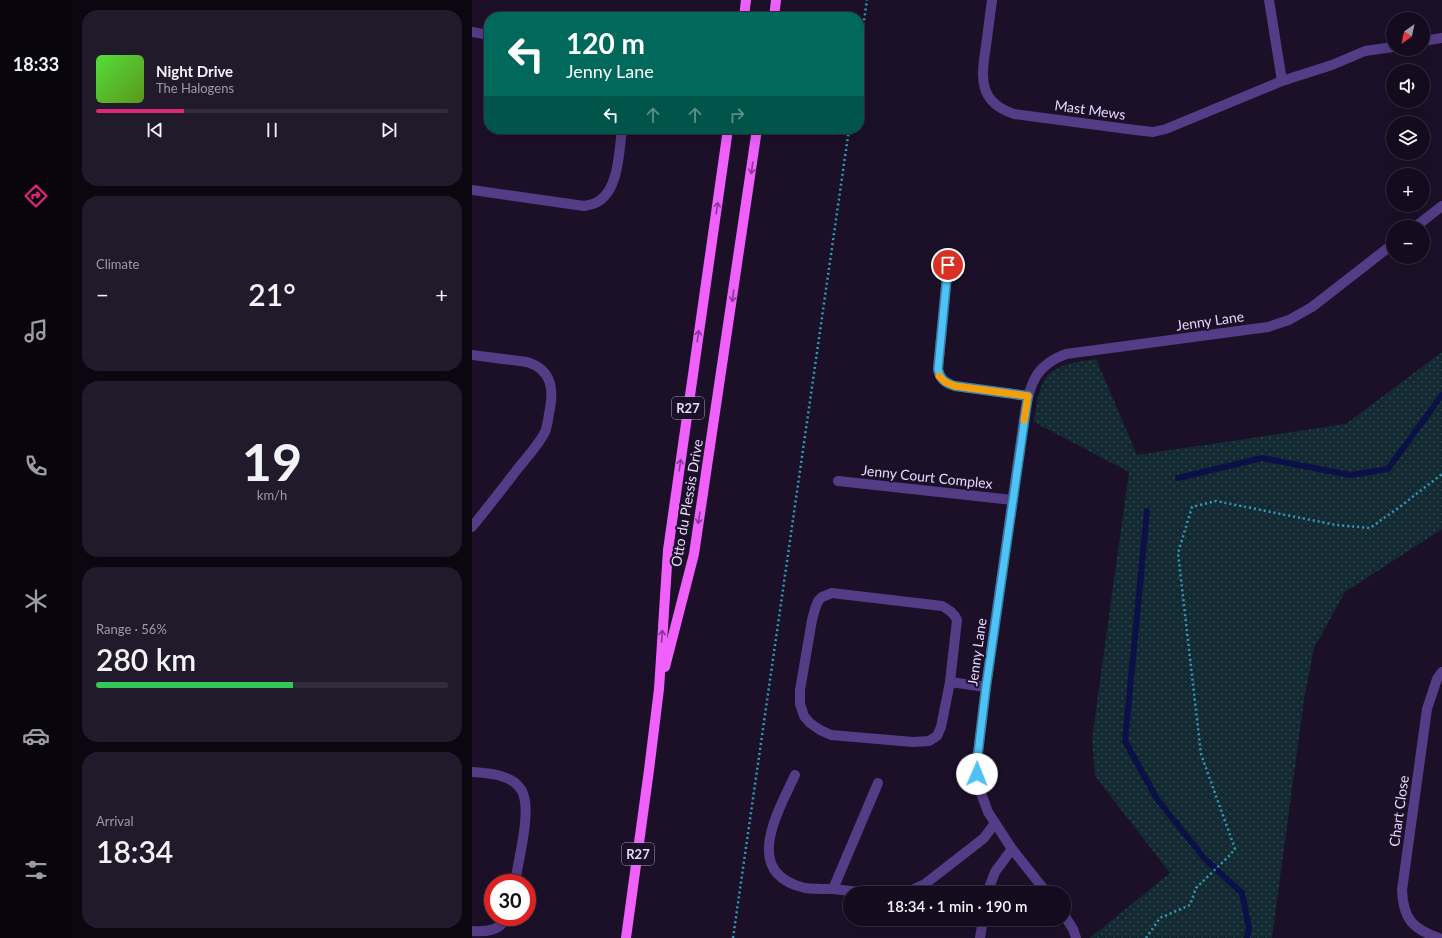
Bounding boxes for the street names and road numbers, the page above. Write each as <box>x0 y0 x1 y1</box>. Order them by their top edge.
street label: Mast Mews <box>1053 96 1127 123</box>
street label: Jenny Lane <box>1175 307 1245 334</box>
road number: R27 <box>672 397 704 419</box>
street label: Otto du Plessis Drive <box>667 438 706 568</box>
street label: Jenny Court Complex <box>861 461 993 492</box>
street label: Jenny Lane <box>963 617 990 687</box>
street label: Chart Close <box>1385 774 1412 848</box>
road number: R27 <box>622 843 654 865</box>

